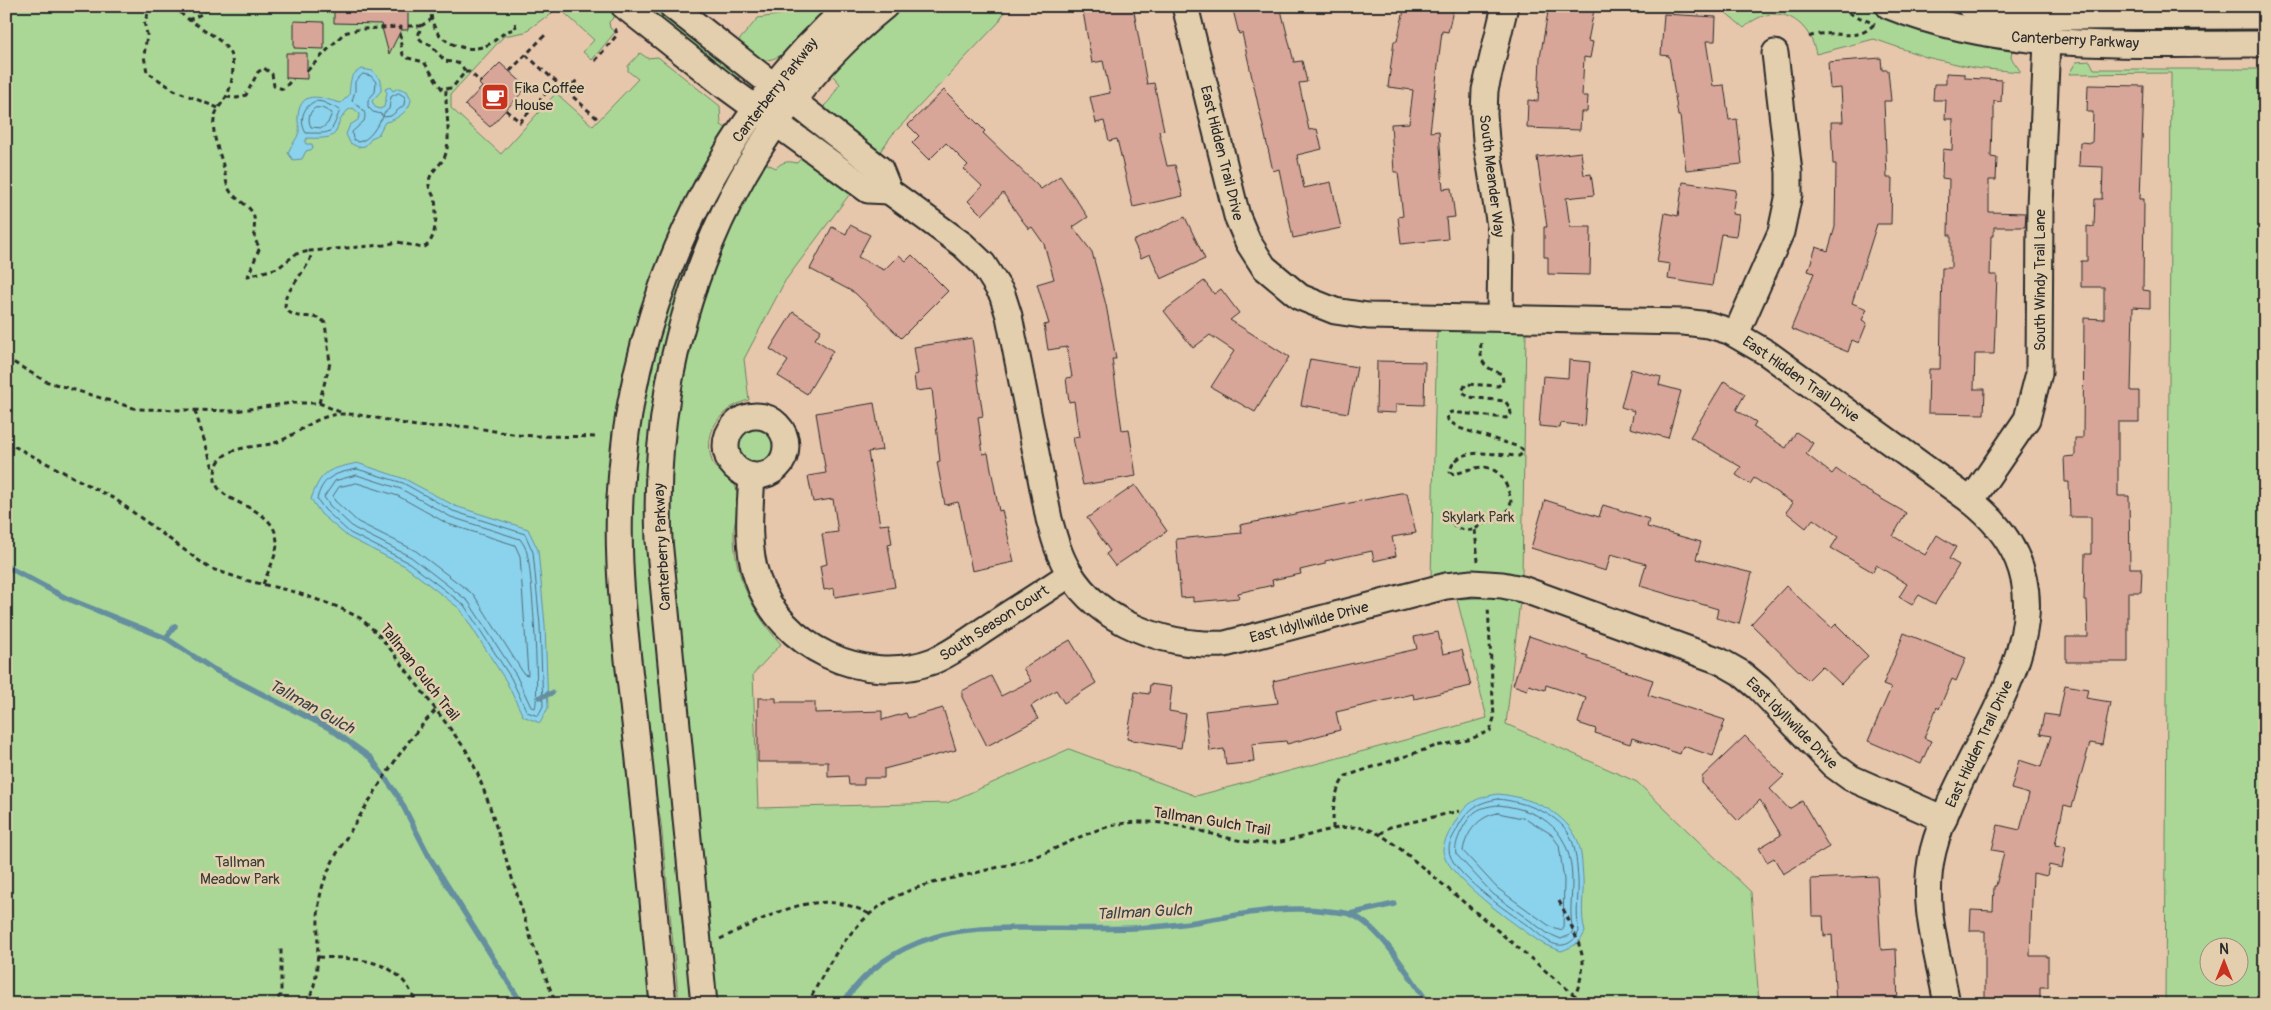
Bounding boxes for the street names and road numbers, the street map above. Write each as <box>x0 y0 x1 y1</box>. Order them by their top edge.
street label: Canterberry Parkway <box>2011 28 2140 53</box>
street label: Canterberry Parkway <box>729 34 823 147</box>
street label: East Hidden Trail Drive <box>1196 84 1248 223</box>
street label: South Meander Way <box>1475 114 1509 239</box>
street label: South Windy Trail Lane <box>2031 208 2050 351</box>
street label: East Hidden Trail Drive <box>1739 332 1863 427</box>
street label: Canterberry Parkway <box>650 482 675 611</box>
street label: South Season Court <box>936 581 1053 666</box>
street label: East Idyllwilde Drive <box>1248 597 1371 648</box>
street label: Tallman Gulch Trail <box>376 620 464 725</box>
street label: East Idyllwilde Drive <box>1742 673 1842 774</box>
street label: East Hidden Trail Drive <box>1942 677 2018 811</box>
street label: Tallman Gulch Trail <box>1152 803 1272 840</box>

